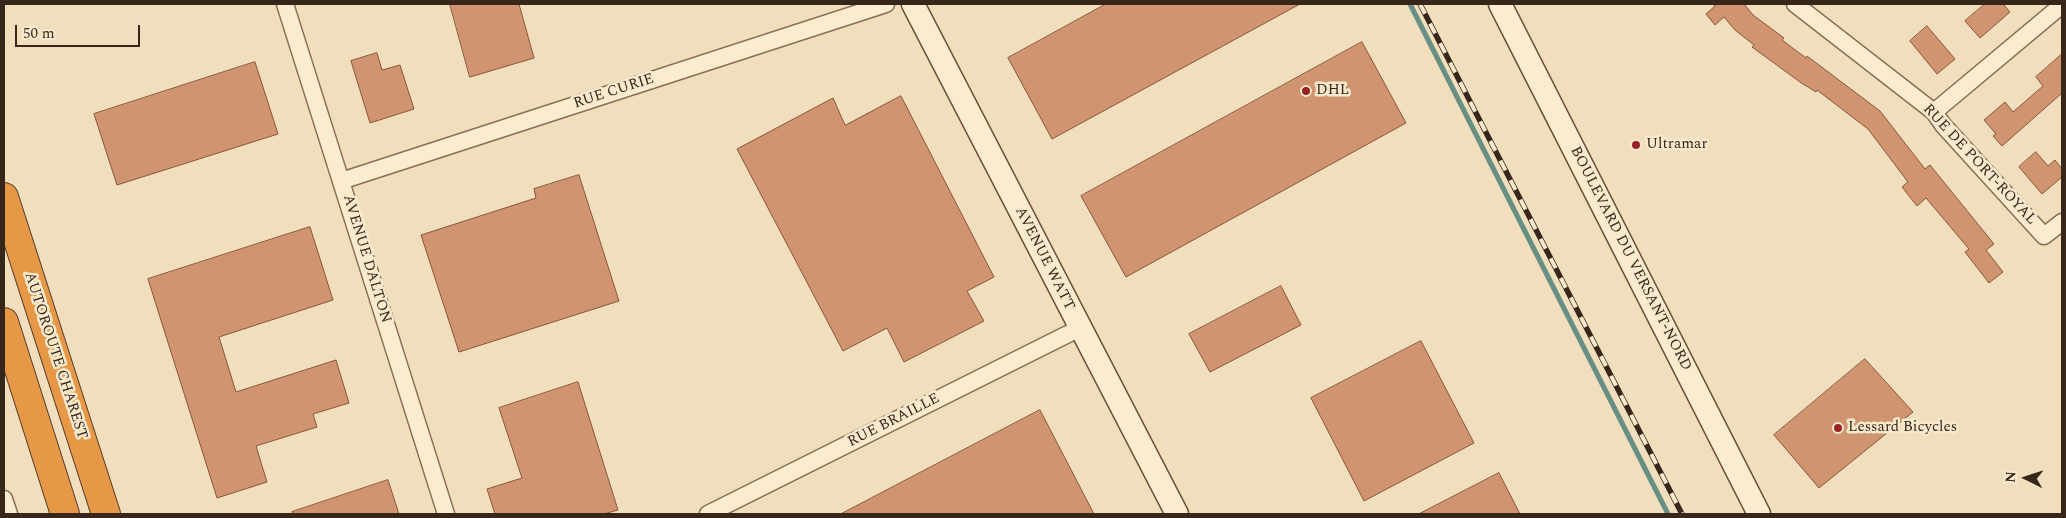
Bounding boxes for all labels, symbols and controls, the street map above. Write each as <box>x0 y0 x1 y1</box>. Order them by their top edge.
scale bar <box>18 15 142 47</box>
text: 50 m <box>23 22 55 45</box>
street label: RUE CURIE <box>571 71 657 113</box>
place label: DHL <box>1316 82 1349 100</box>
marker: DHL <box>1300 85 1312 97</box>
street label: RUE DE PORT-ROYAL <box>1918 101 2040 229</box>
place label: Ultramar <box>1646 136 1707 154</box>
marker: Ultramar <box>1630 139 1642 151</box>
street label: BOULEVARD DU VERSANT-NORD <box>1565 144 1695 374</box>
street label: AVENUE DALTON <box>338 192 394 326</box>
street label: AVENUE WATT <box>1010 204 1078 314</box>
street label: AUTOROUTE CHAREST <box>19 270 91 442</box>
street label: RUE BRAILLE <box>845 390 943 452</box>
place label: Lessard Bicycles <box>1848 419 1957 437</box>
marker: Lessard Bicycles <box>1832 422 1844 434</box>
north arrow <box>2001 453 2051 503</box>
text: N <box>2000 470 2021 483</box>

